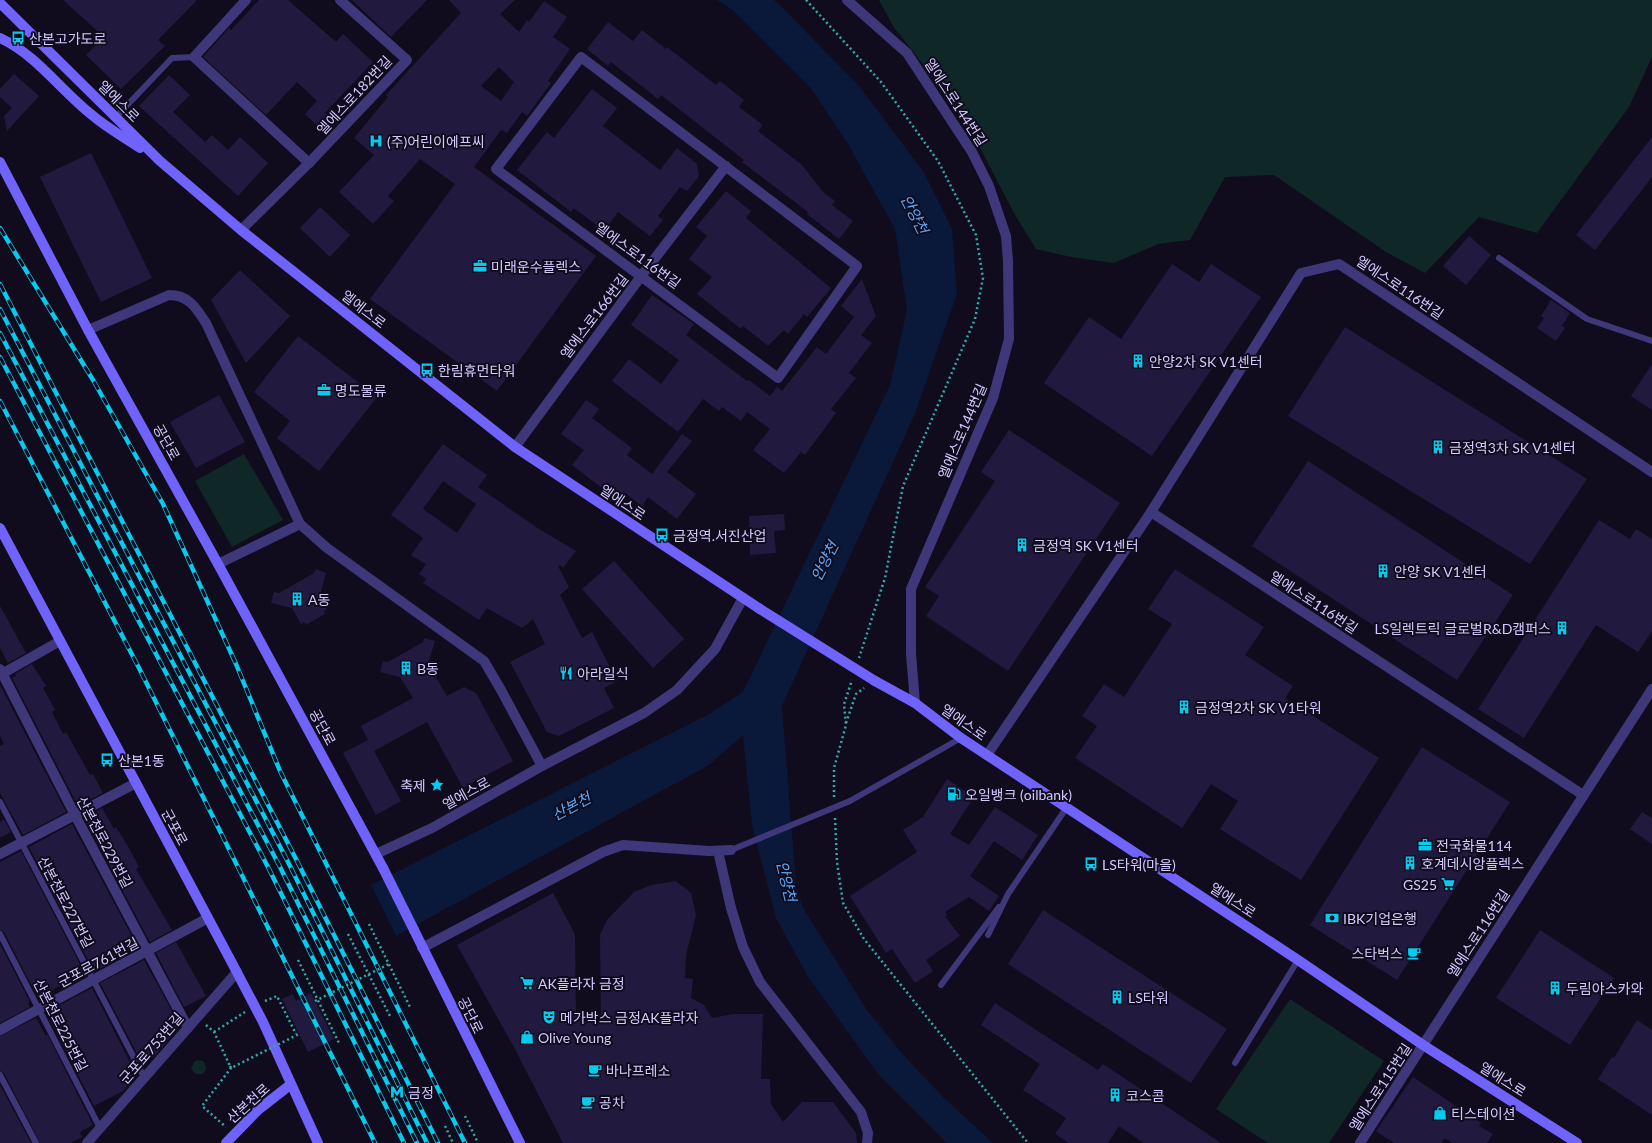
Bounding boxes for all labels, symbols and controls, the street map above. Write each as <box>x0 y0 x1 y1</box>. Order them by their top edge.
bus stop icon: 산본고가도로 <box>10 30 26 46</box>
place label: 산본고가도로 <box>29 30 106 47</box>
street label: 엘에스로182번길 <box>313 52 395 138</box>
street label: 엘에스로144번길 <box>921 55 991 149</box>
street label: 엘에스로 <box>95 77 143 125</box>
hospital icon: (주)어린이에프씨 <box>368 133 384 149</box>
place label: (주)어린이에프씨 <box>387 133 485 150</box>
water label: 안양천 <box>898 191 933 238</box>
street label: 엘에스로116번길 <box>592 218 684 292</box>
street label: 엘에스로116번길 <box>1353 252 1447 322</box>
office icon: 미래운수플렉스 <box>472 258 488 274</box>
place label: 미래운수플렉스 <box>491 258 581 275</box>
street label: 엘에스로166번길 <box>557 270 631 362</box>
street label: 엘에스로 <box>338 286 390 332</box>
building icon: 안양2차 SK V1센터 <box>1130 353 1146 369</box>
place label: 안양2차 SK V1센터 <box>1149 353 1263 370</box>
bus stop icon: 한림휴먼타워 <box>419 362 435 378</box>
place label: 한림휴먼타워 <box>438 362 515 379</box>
street label: 엘에스로144번길 <box>934 381 990 481</box>
office icon: 명도물류 <box>316 382 332 398</box>
place label: 명도물류 <box>335 382 387 399</box>
street label: 공단로 <box>150 421 184 463</box>
building icon: 금정역3차 SK V1센터 <box>1430 439 1446 455</box>
place label: 금정역3차 SK V1센터 <box>1449 439 1576 456</box>
street label: 엘에스로 <box>597 481 649 524</box>
bus stop icon: 금정역.서진산업 <box>654 527 670 543</box>
place label: 금정역.서진산업 <box>673 527 766 544</box>
water label: 안양천 <box>807 537 842 584</box>
building icon: 금정역 SK V1센터 <box>1014 537 1030 553</box>
place label: 금정역 SK V1센터 <box>1033 537 1139 554</box>
building icon: 안양 SK V1센터 <box>1375 563 1391 579</box>
place label: 안양 SK V1센터 <box>1394 563 1487 580</box>
street label: 엘에스로116번길 <box>1267 567 1361 637</box>
building icon: A동 <box>289 591 305 607</box>
place label: A동 <box>308 591 330 608</box>
place label: LS일렉트릭 글로벌R&D캠퍼스 <box>1374 620 1551 637</box>
building icon: LS일렉트릭 글로벌R&D캠퍼스 <box>1554 620 1570 636</box>
building icon: B동 <box>398 660 414 676</box>
place label: B동 <box>417 660 439 677</box>
restaurant icon: 아라일식 <box>558 665 574 681</box>
place label: 아라일식 <box>577 665 629 682</box>
building icon: 금정역2차 SK V1타워 <box>1176 699 1192 715</box>
place label: 금정역2차 SK V1타워 <box>1195 699 1322 716</box>
street label: 엘에스로 <box>938 700 990 744</box>
street label: 공단로 <box>306 706 340 748</box>
bus stop icon: 산본1동 <box>99 752 115 768</box>
place label: 산본1동 <box>118 752 165 769</box>
street label: 엘에스로 <box>439 773 493 813</box>
place label: 축제 <box>400 777 426 794</box>
place icon: 축제 <box>429 777 445 793</box>
fuel station icon: 오일뱅크 (oilbank) <box>946 786 962 802</box>
place label: 오일뱅크 (oilbank) <box>965 786 1072 803</box>
water label: 산본천 <box>548 787 595 824</box>
street label: 산본천로229번길 <box>74 793 136 891</box>
street label: 군포로 <box>158 806 192 848</box>
office icon: 전국화물114 <box>1417 837 1433 853</box>
place label: 전국화물114 <box>1436 837 1512 854</box>
street label: 산본천로227번길 <box>35 853 97 951</box>
building icon: 호계데시앙플렉스 <box>1402 855 1418 871</box>
place label: 호계데시앙플렉스 <box>1421 855 1524 872</box>
bus stop icon: LS타워(마을) <box>1083 856 1099 872</box>
place label: LS타워(마을) <box>1102 856 1176 873</box>
water label: 안양천 <box>774 859 801 905</box>
place label: GS25 <box>1403 876 1437 893</box>
supermarket icon: GS25 <box>1440 876 1456 892</box>
street label: 엘에스로 <box>1207 879 1259 921</box>
street label: 엘에스로116번길 <box>1443 886 1513 980</box>
bank icon: IBK기업은행 <box>1324 910 1340 926</box>
place label: IBK기업은행 <box>1343 910 1417 927</box>
street label: 군포로761번길 <box>55 934 141 990</box>
place label: 스타벅스 <box>1351 945 1403 962</box>
cafe icon: 스타벅스 <box>1406 945 1422 961</box>
supermarket icon: AK플라자 금정 <box>519 975 535 991</box>
place label: AK플라자 금정 <box>538 975 625 992</box>
street label: 산본천로225번길 <box>30 976 92 1074</box>
building icon: 두림야스카와 <box>1547 980 1563 996</box>
place label: 두림야스카와 <box>1566 980 1643 997</box>
building icon: LS타워 <box>1109 989 1125 1005</box>
place label: LS타워 <box>1128 989 1169 1006</box>
street label: 공단로 <box>455 994 487 1036</box>
street label: 군포로753번길 <box>115 1009 187 1087</box>
theatre icon: 메가박스 금정AK플라자 <box>541 1009 557 1025</box>
place label: 메가박스 금정AK플라자 <box>560 1009 698 1026</box>
shop icon: Olive Young <box>519 1029 535 1045</box>
place label: Olive Young <box>538 1029 611 1046</box>
street label: 엘에스로115번길 <box>1345 1040 1415 1134</box>
street label: 엘에스로 <box>1477 1058 1529 1100</box>
cafe icon: 바나프레소 <box>587 1062 603 1078</box>
place label: 바나프레소 <box>606 1062 671 1079</box>
street label: 산본천로 <box>223 1079 273 1127</box>
metro station icon: 금정 <box>389 1084 405 1100</box>
place label: 금정 <box>408 1084 434 1101</box>
building icon: 코스콤 <box>1107 1087 1123 1103</box>
place label: 코스콤 <box>1126 1087 1165 1104</box>
cafe icon: 공차 <box>580 1094 596 1110</box>
place label: 공차 <box>599 1094 625 1111</box>
shop icon: 티스테이션 <box>1432 1105 1448 1121</box>
place label: 티스테이션 <box>1451 1105 1515 1122</box>

